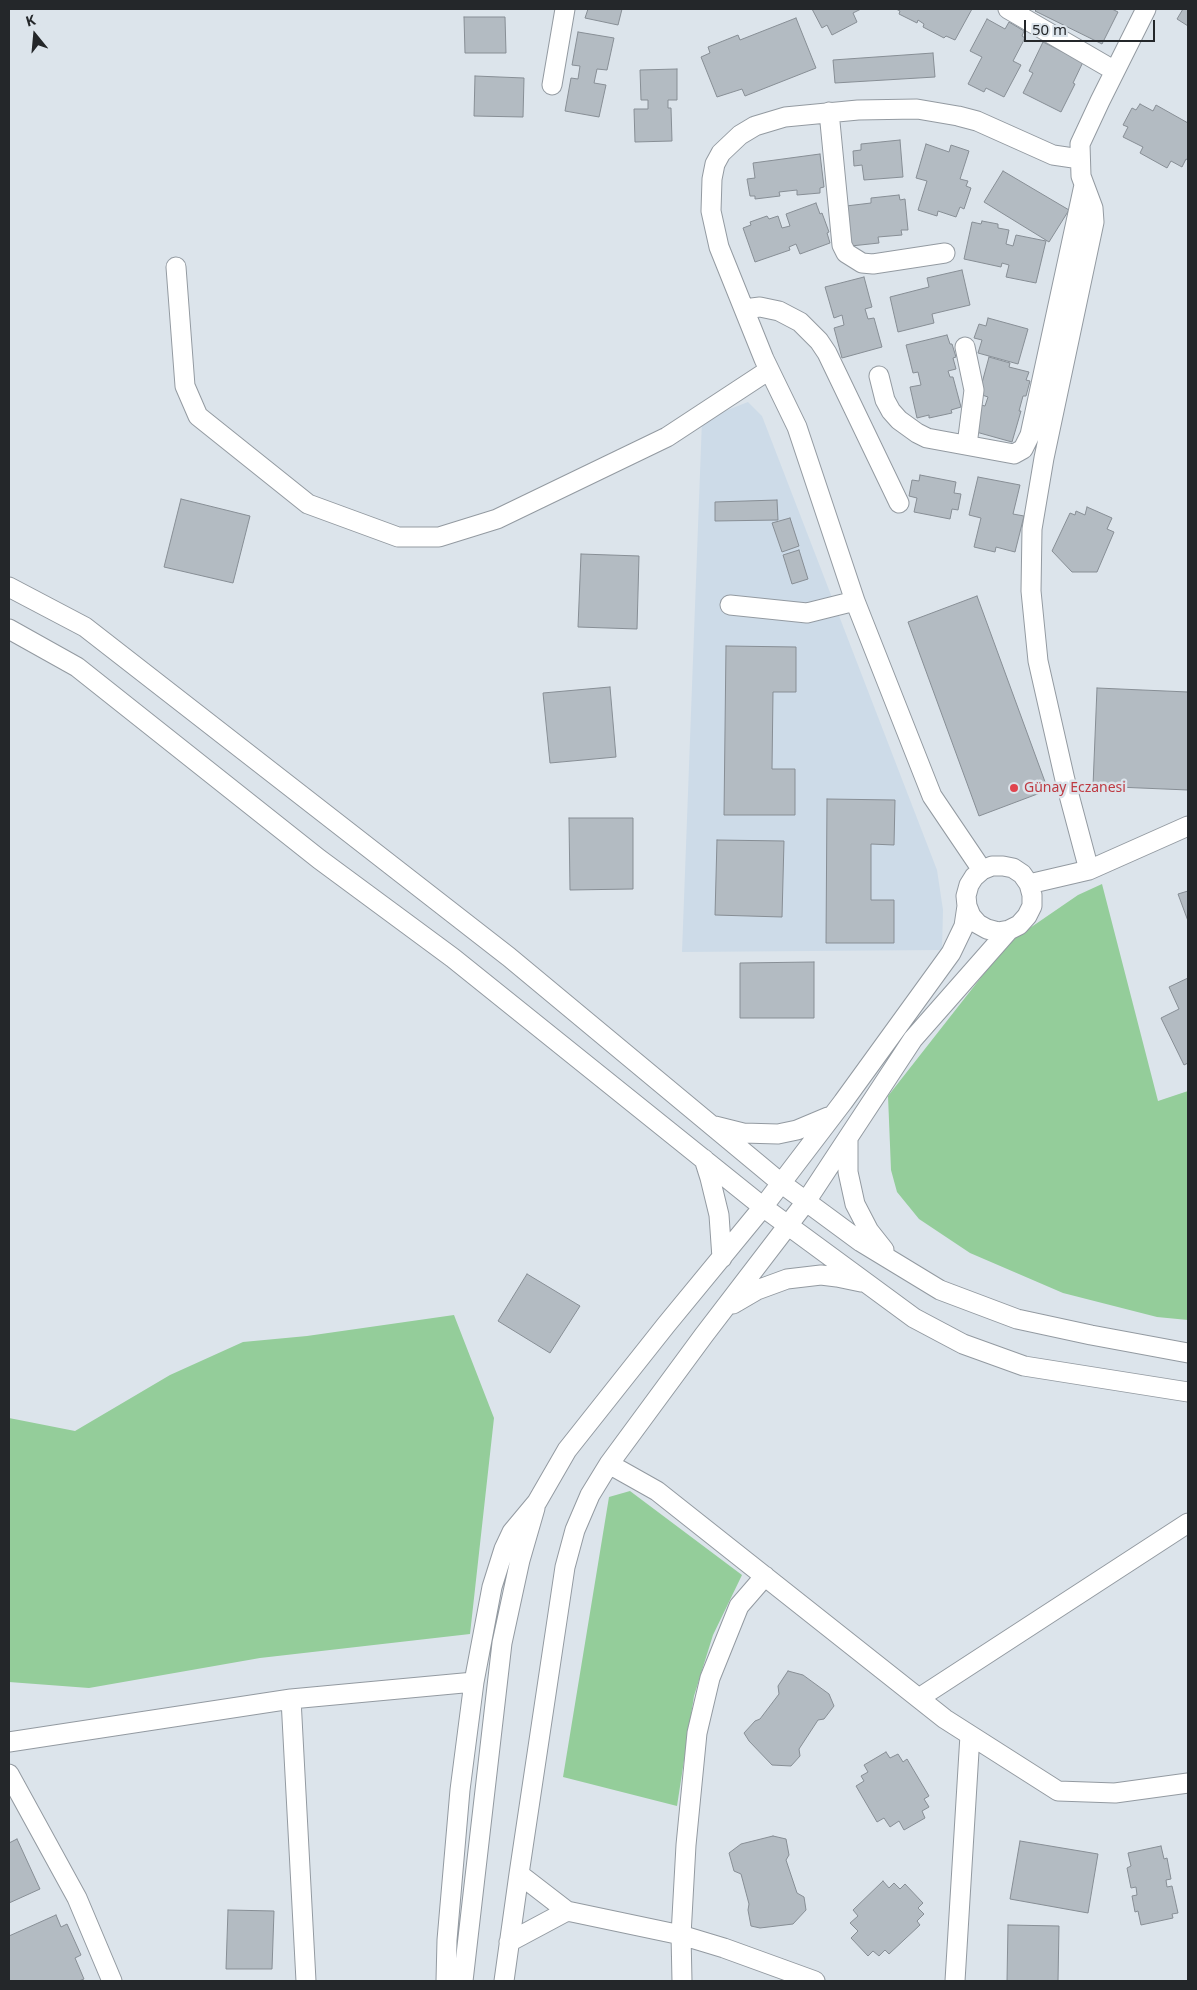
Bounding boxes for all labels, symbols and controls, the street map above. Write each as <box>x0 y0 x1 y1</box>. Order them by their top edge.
north arrow <box>10 10 60 60</box>
text: K <box>23 10 38 31</box>
scale bar <box>1027 10 1158 42</box>
text: 50 m <box>1032 19 1067 39</box>
place label: Günay Eczanesi <box>1024 780 1126 796</box>
marker: Günay Eczanesi <box>1008 782 1020 794</box>

